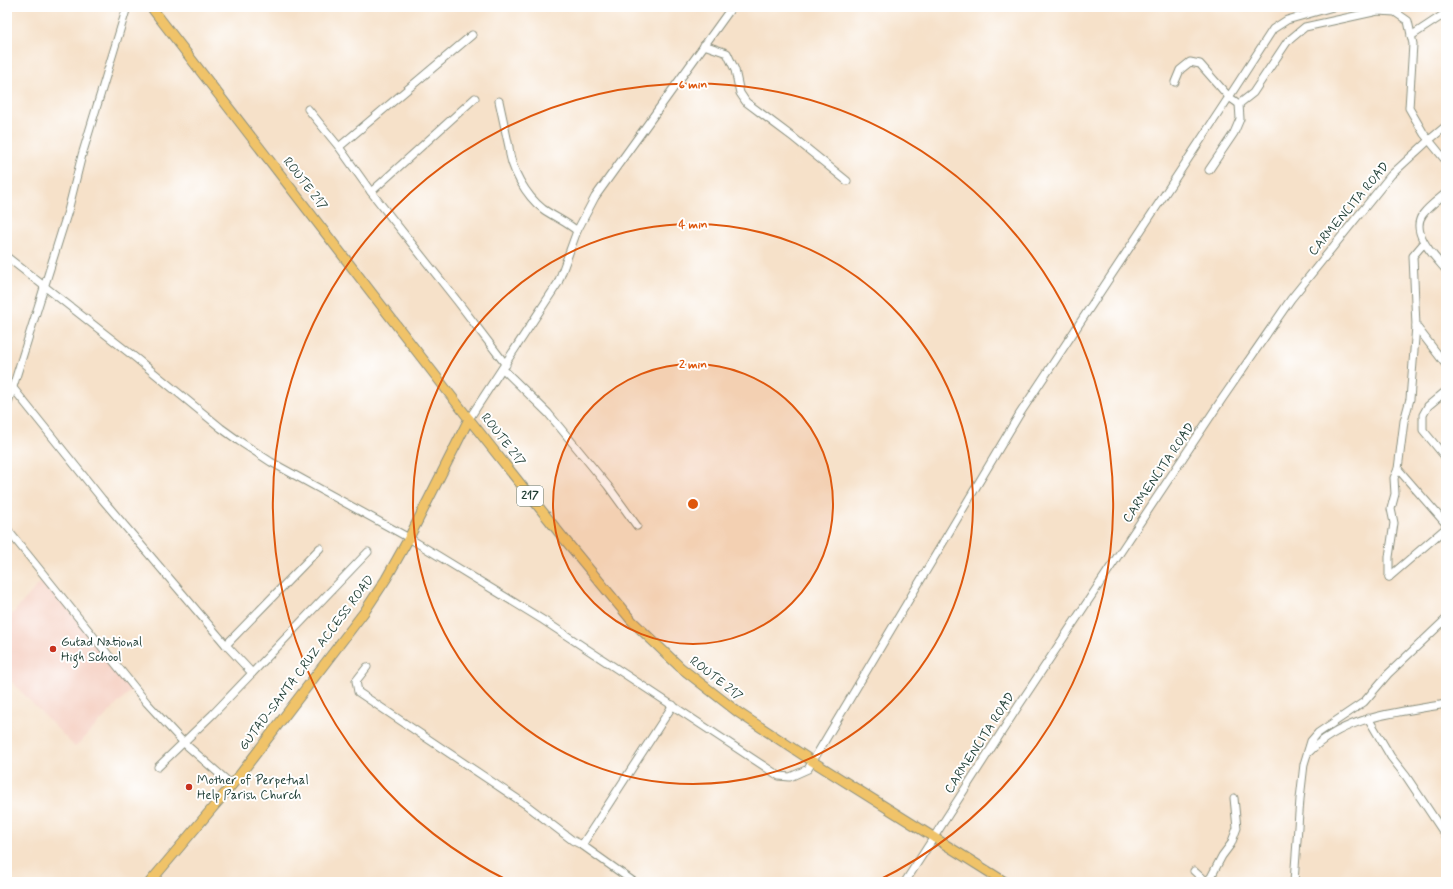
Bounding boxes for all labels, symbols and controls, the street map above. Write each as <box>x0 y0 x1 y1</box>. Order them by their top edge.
text: 6 min <box>679 77 707 93</box>
street label: ROUTE 217 <box>279 154 331 214</box>
street label: CARMENCITA ROAD <box>1305 159 1393 259</box>
text: 4 min <box>678 217 708 233</box>
text: 2 min <box>679 357 707 373</box>
street label: ROUTE 217 <box>477 410 529 470</box>
street label: CARMENCITA ROAD <box>1119 420 1199 526</box>
road number: 217 <box>517 486 543 506</box>
centre of rings <box>686 497 700 511</box>
street label: GUTAD-SANTA CRUZ ACCESS ROAD <box>235 572 379 754</box>
place label: Gutad National High School <box>61 634 142 668</box>
marker: Gutad National High School <box>48 644 58 654</box>
street label: ROUTE 217 <box>686 653 746 705</box>
street label: CARMENCITA ROAD <box>941 689 1019 797</box>
place label: Mother of Perpetual Help Parish Church <box>197 772 309 804</box>
marker: Mother of Perpetual Help Parish Church <box>184 782 194 792</box>

